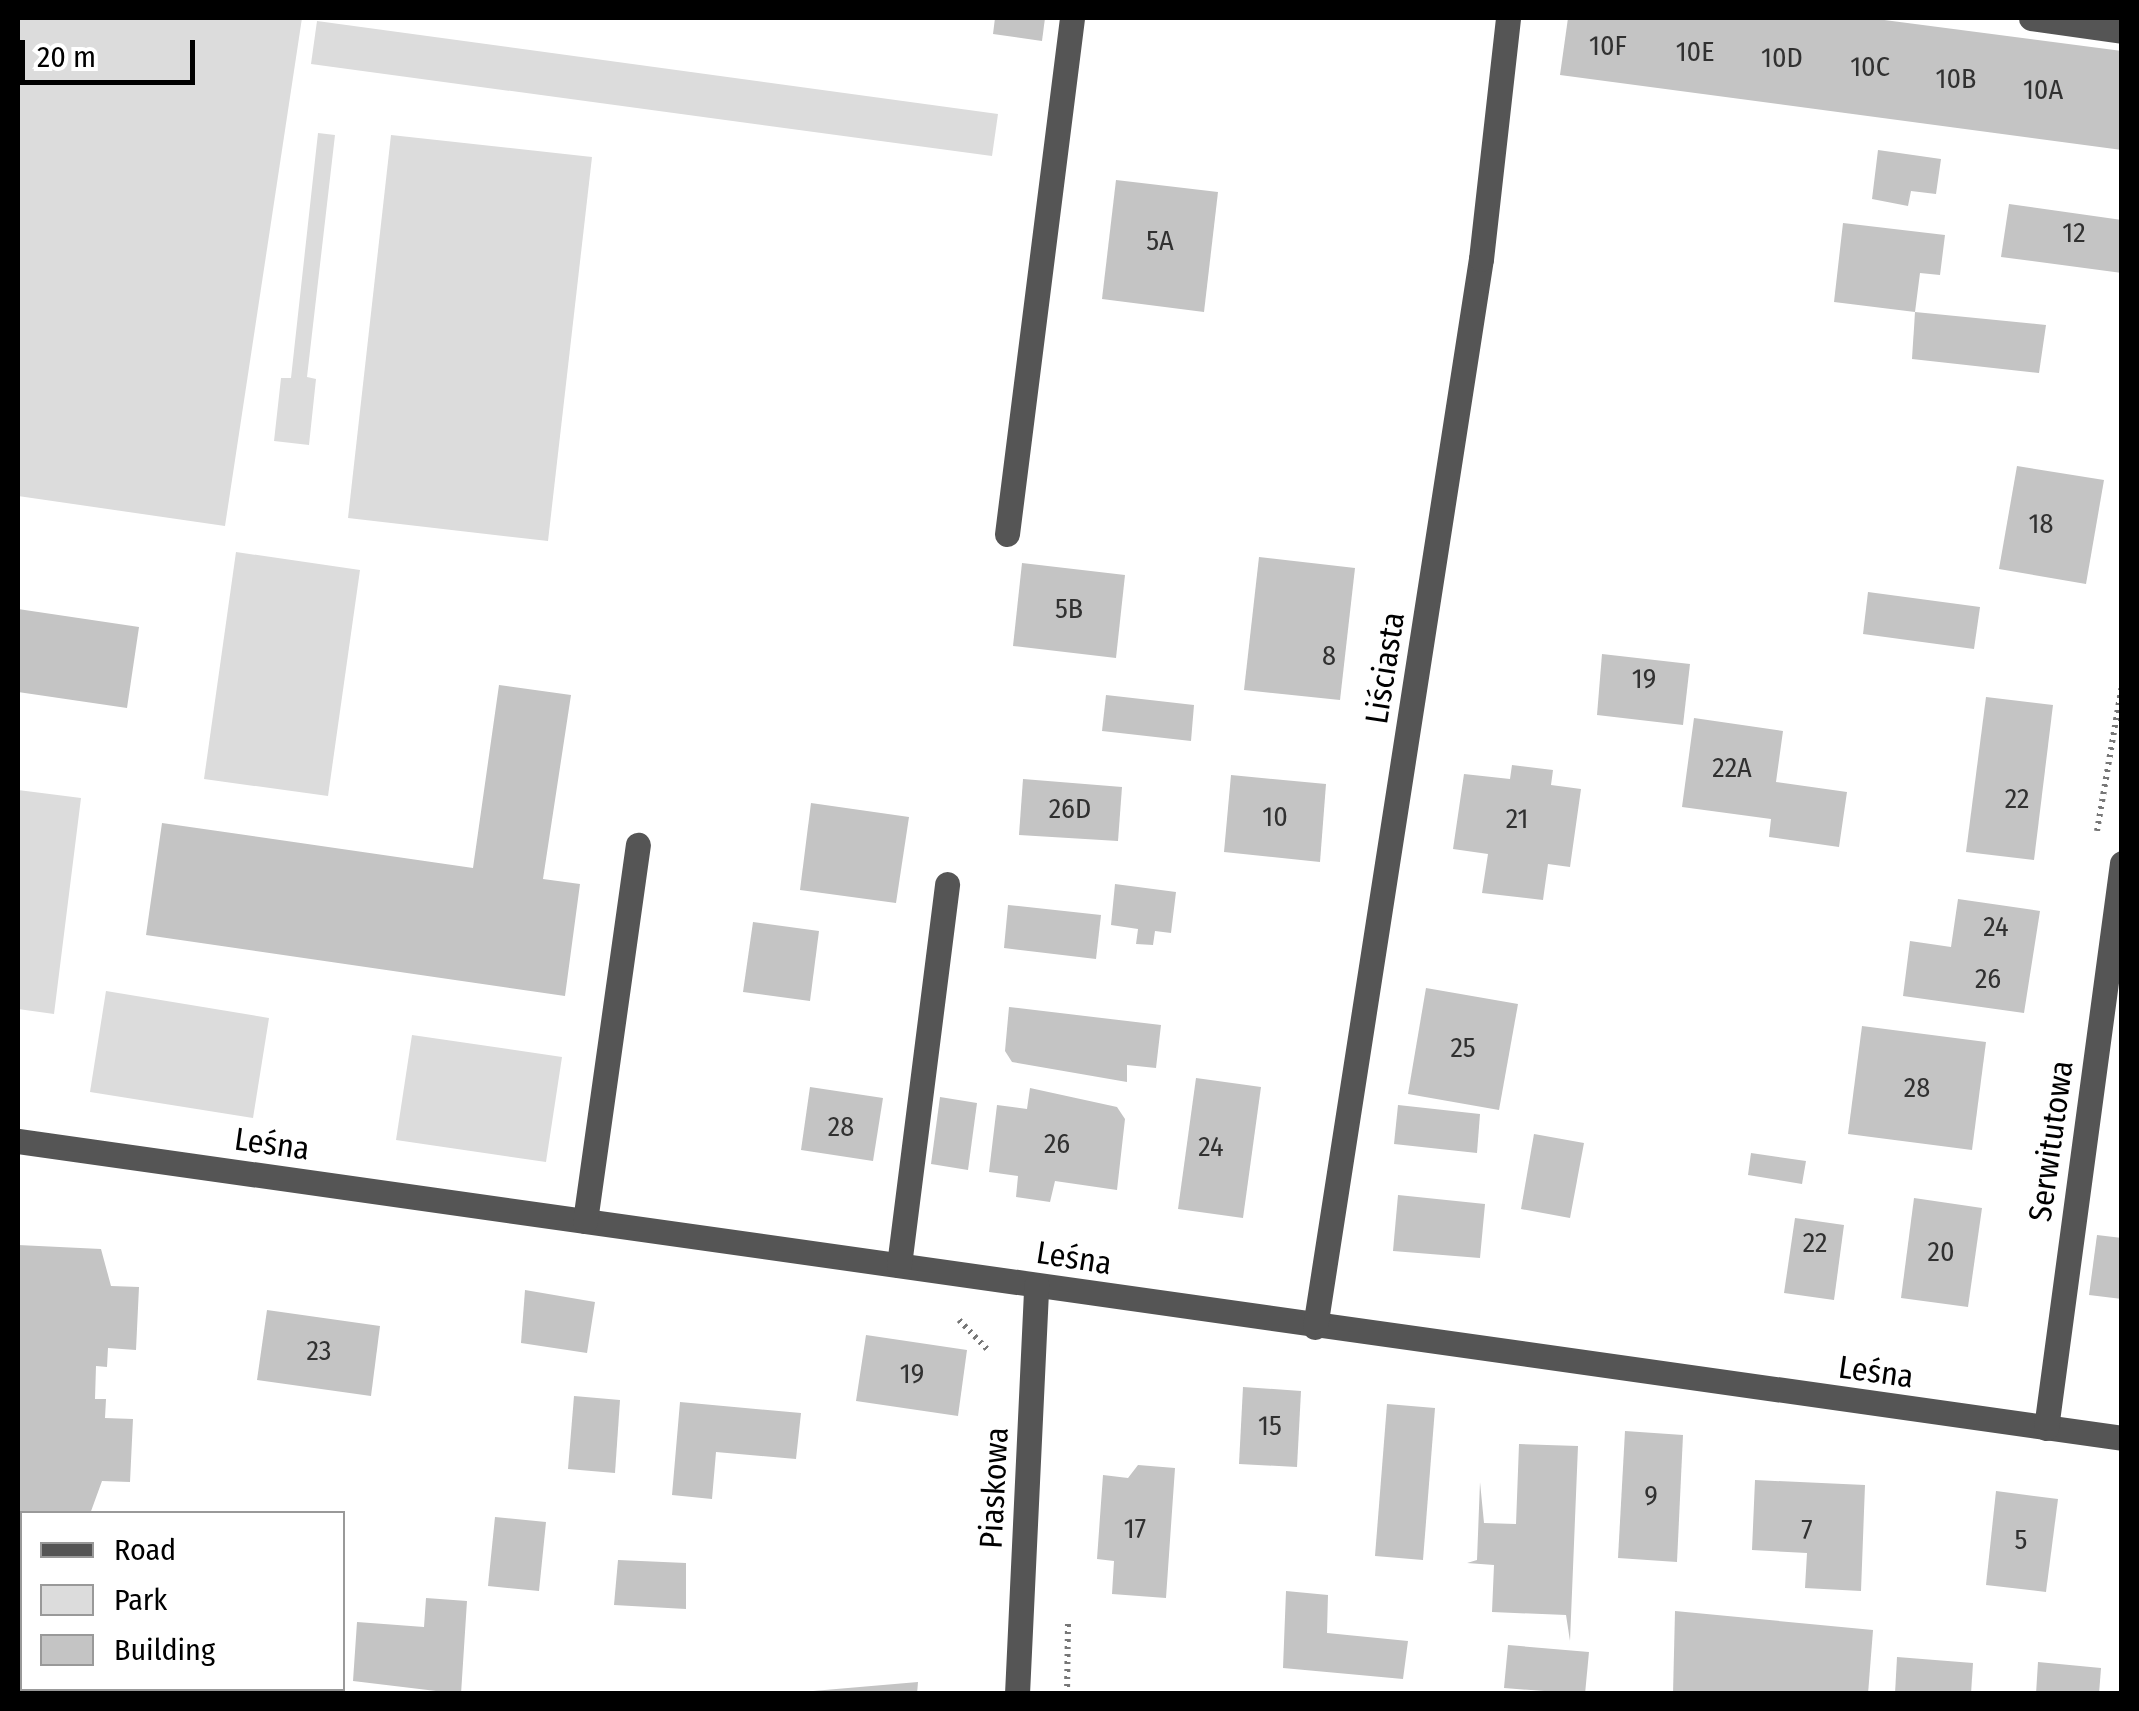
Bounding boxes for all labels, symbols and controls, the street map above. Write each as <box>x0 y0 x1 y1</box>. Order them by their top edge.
scale bar <box>25 20 200 82</box>
house number: 10F <box>1589 29 1627 63</box>
house number: 10E <box>1676 35 1714 69</box>
text: 20 m <box>37 39 96 75</box>
house number: 10D <box>1761 41 1803 75</box>
house number: 10C <box>1850 50 1890 84</box>
house number: 10B <box>1936 62 1976 96</box>
house number: 10A <box>2023 73 2063 107</box>
house number: 12 <box>2062 216 2086 250</box>
house number: 5A <box>1146 224 1174 258</box>
house number: 18 <box>2029 507 2053 541</box>
house number: 5B <box>1055 592 1083 626</box>
street label: Liściasta <box>1357 609 1413 727</box>
house number: 8 <box>1322 639 1336 673</box>
house number: 19 <box>1632 662 1656 696</box>
house number: 22A <box>1712 751 1752 785</box>
house number: 22 <box>2005 782 2029 816</box>
house number: 26D <box>1049 792 1091 826</box>
house number: 10 <box>1262 800 1288 834</box>
house number: 21 <box>1506 802 1528 836</box>
house number: 24 <box>1983 910 2009 944</box>
house number: 26 <box>1975 962 2001 996</box>
house number: 25 <box>1450 1031 1476 1065</box>
street label: Serwitutowa <box>2021 1058 2081 1224</box>
house number: 28 <box>1904 1071 1930 1105</box>
house number: 28 <box>828 1110 854 1144</box>
street label: Leśna <box>232 1120 312 1168</box>
house number: 26 <box>1044 1127 1070 1161</box>
house number: 24 <box>1198 1130 1224 1164</box>
house number: 22 <box>1803 1226 1827 1260</box>
street label: Leśna <box>1034 1233 1114 1283</box>
house number: 20 <box>1928 1235 1954 1269</box>
house number: 23 <box>307 1334 331 1368</box>
street label: Leśna <box>1836 1348 1916 1396</box>
house number: 19 <box>900 1357 924 1391</box>
house number: 15 <box>1258 1409 1282 1443</box>
street label: Piaskowa <box>972 1426 1016 1550</box>
house number: 9 <box>1644 1479 1658 1513</box>
legend <box>20 1511 345 1691</box>
house number: 17 <box>1124 1512 1146 1546</box>
house number: 7 <box>1801 1513 1813 1547</box>
house number: 5 <box>2015 1523 2027 1557</box>
text: Road <box>114 1532 176 1568</box>
text: Park <box>114 1582 167 1618</box>
text: Building <box>114 1632 215 1668</box>

